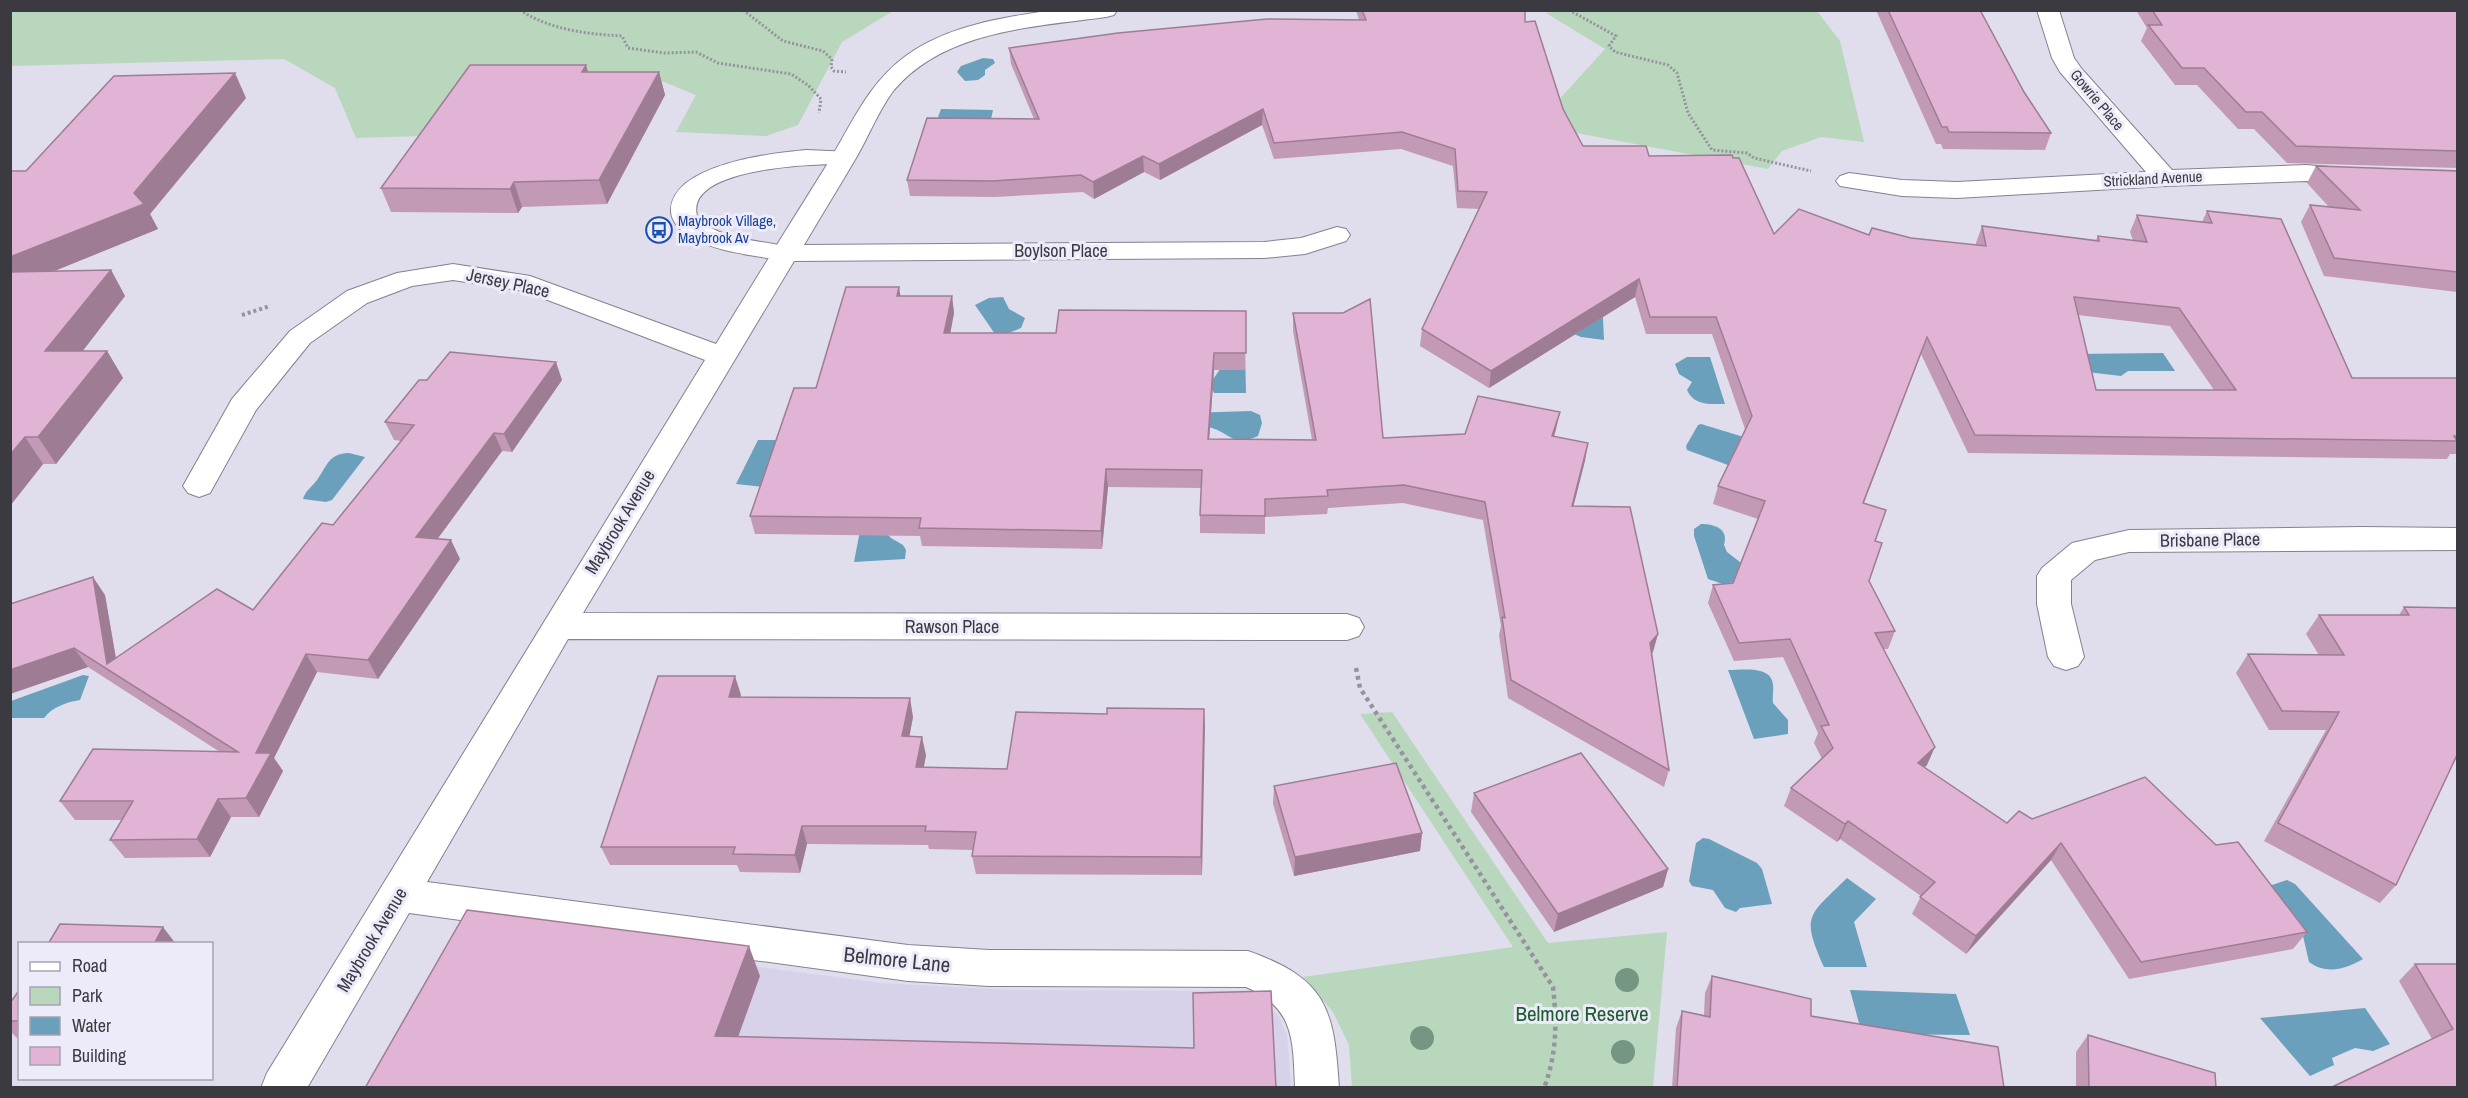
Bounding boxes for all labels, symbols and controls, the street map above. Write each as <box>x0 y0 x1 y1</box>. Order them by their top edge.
street label: Gowrie Place <box>2066 65 2129 135</box>
street label: Strickland Avenue <box>2103 165 2203 192</box>
place label: Maybrook Village, Maybrook Av <box>678 210 776 248</box>
bus stop icon: Maybrook Village, Maybrook Av <box>644 215 674 245</box>
street label: Boylson Place <box>1014 238 1108 263</box>
street label: Jersey Place <box>464 261 552 304</box>
street label: Maybrook Avenue <box>578 465 661 579</box>
street label: Brisbane Place <box>2160 526 2260 553</box>
street label: Rawson Place <box>905 614 999 639</box>
street label: Maybrook Avenue <box>330 883 413 997</box>
street label: Belmore Lane <box>842 939 952 980</box>
legend <box>18 942 213 1080</box>
text: Road <box>72 953 107 978</box>
text: Park <box>72 983 103 1008</box>
park label: Belmore Reserve <box>1515 999 1649 1028</box>
text: Water <box>72 1013 111 1038</box>
text: Building <box>72 1043 127 1068</box>

